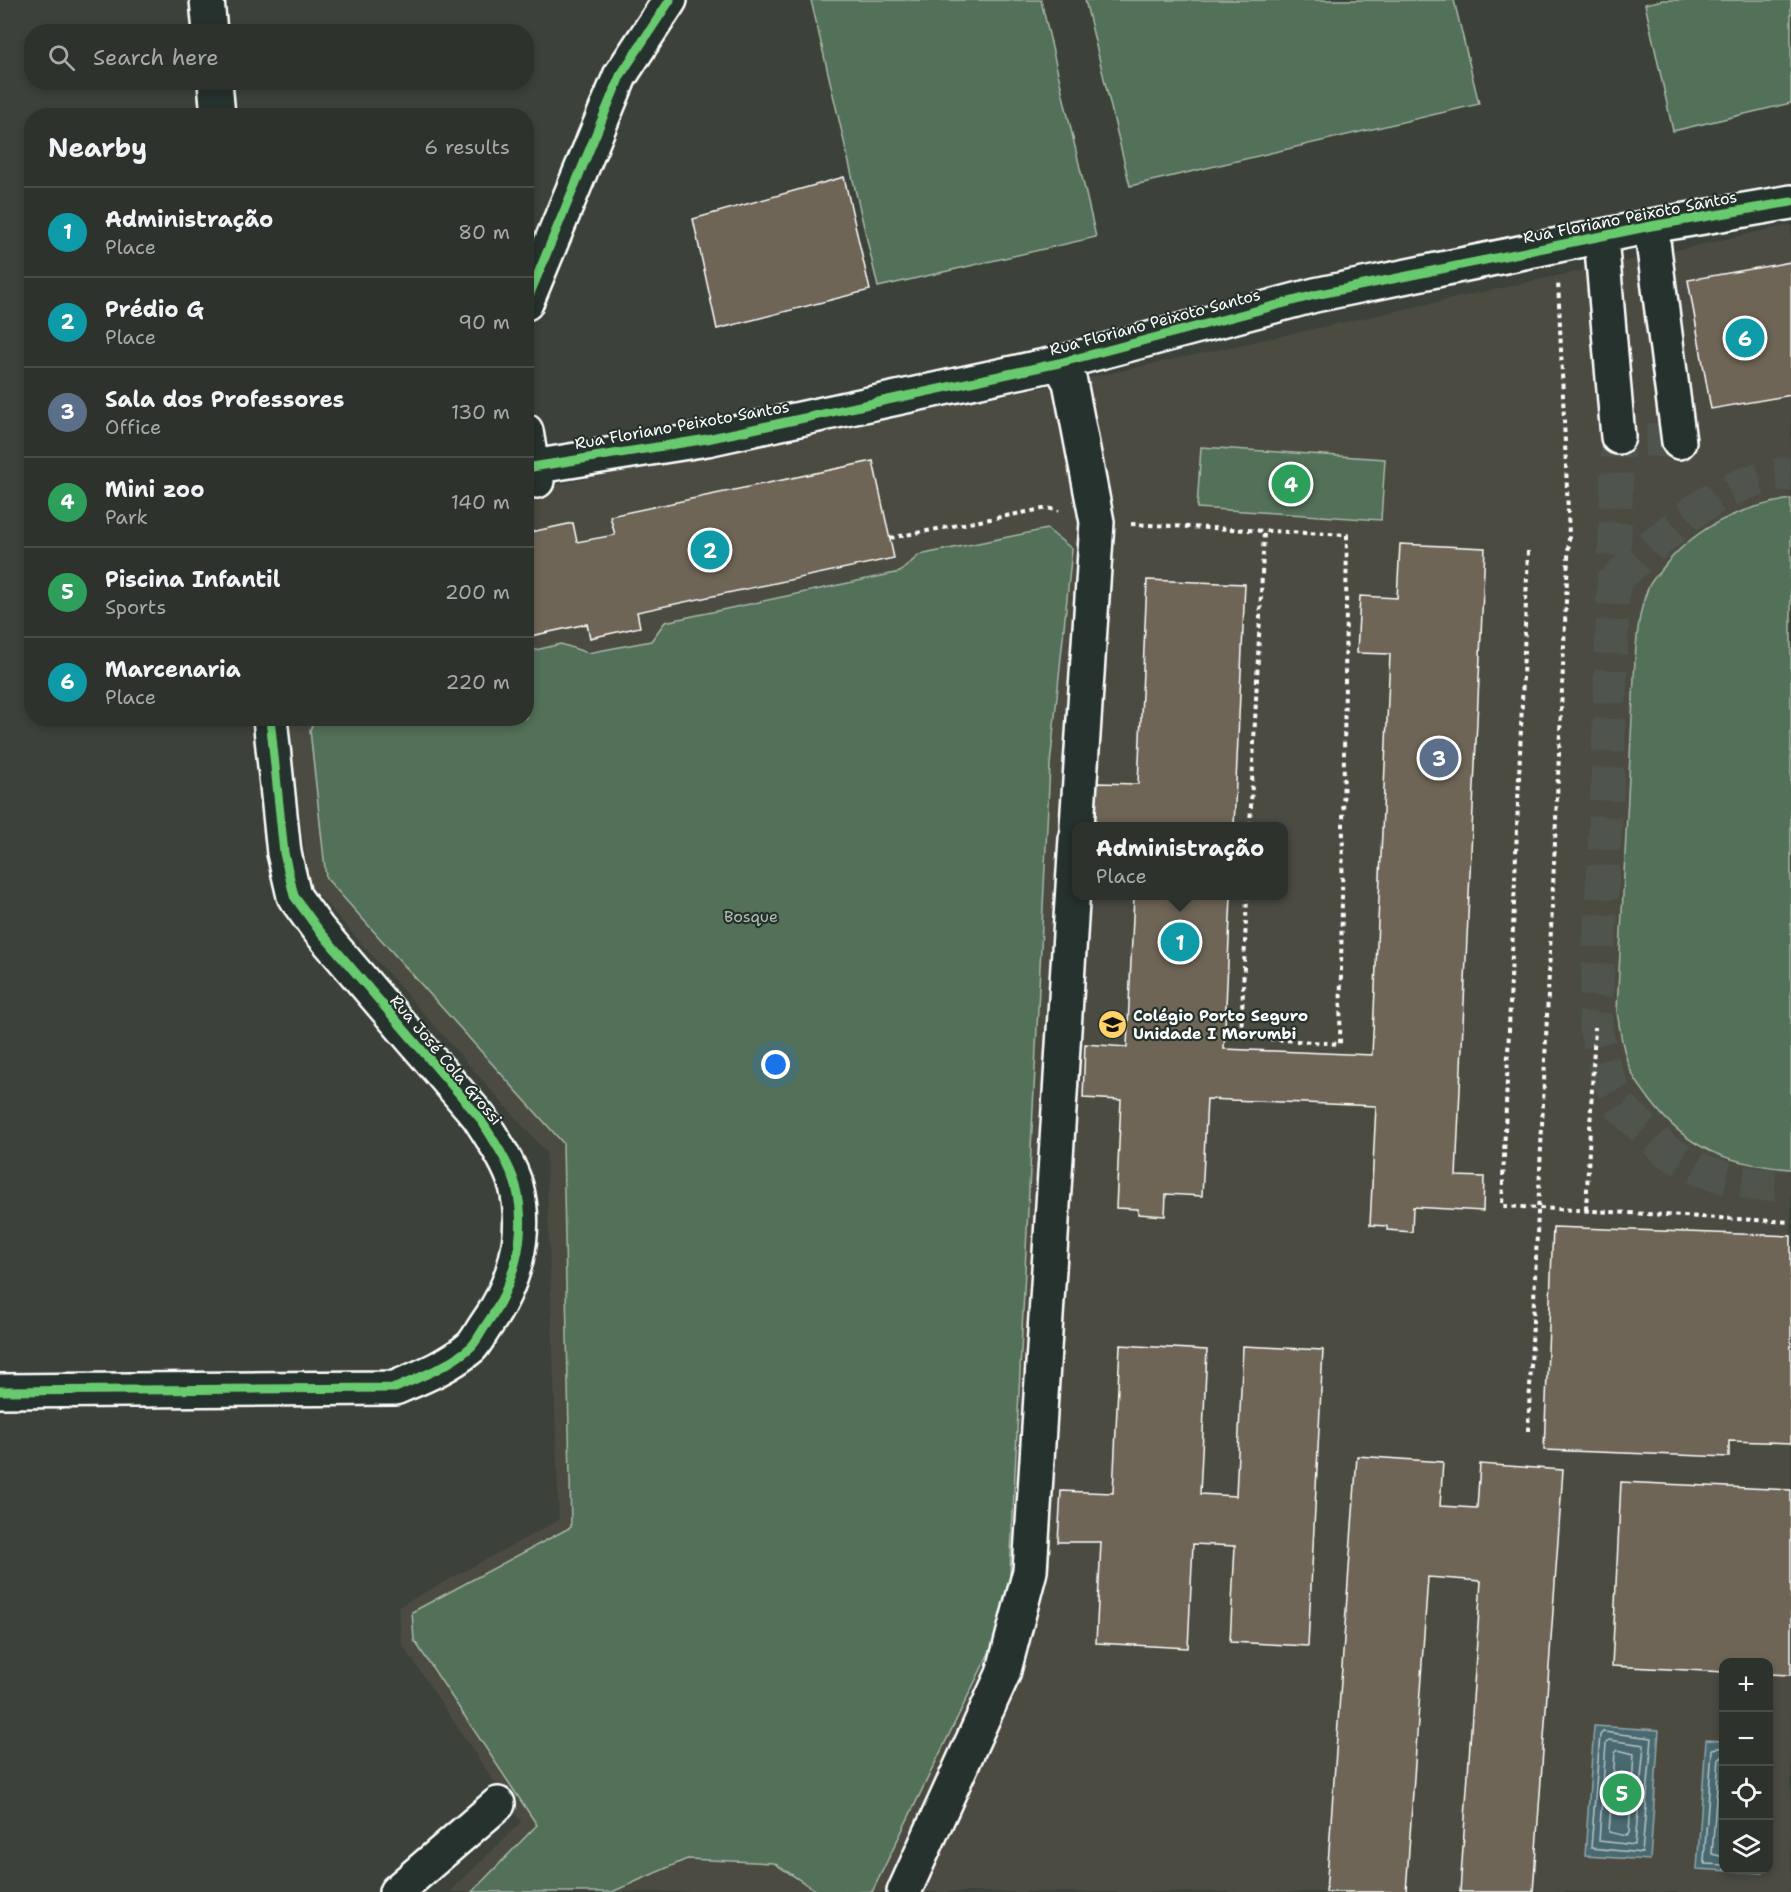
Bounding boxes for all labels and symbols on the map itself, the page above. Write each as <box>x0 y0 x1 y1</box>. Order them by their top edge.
street label: Rua Floriano Peixoto Santos <box>1521 186 1739 248</box>
street label: Rua Floriano Peixoto Santos <box>1047 284 1263 360</box>
pin: 6 <box>1726 316 1764 360</box>
street label: Rua Floriano Peixoto Santos <box>573 396 791 454</box>
pin: 4 <box>1272 462 1310 506</box>
pin: 2 <box>690 528 730 572</box>
pin: 3 <box>1420 736 1458 780</box>
park label: Bosque <box>724 906 778 927</box>
pin: 1 <box>1160 920 1200 964</box>
street label: Rua José Cola Grossi <box>385 991 507 1129</box>
place label: Colégio Porto Seguro Unidade I Morumbi <box>1133 1005 1308 1044</box>
school or university icon: Colégio Porto Seguro Unidade I Morumbi <box>1096 1008 1128 1040</box>
your location <box>761 1050 790 1079</box>
pin: 5 <box>1602 1770 1642 1816</box>

